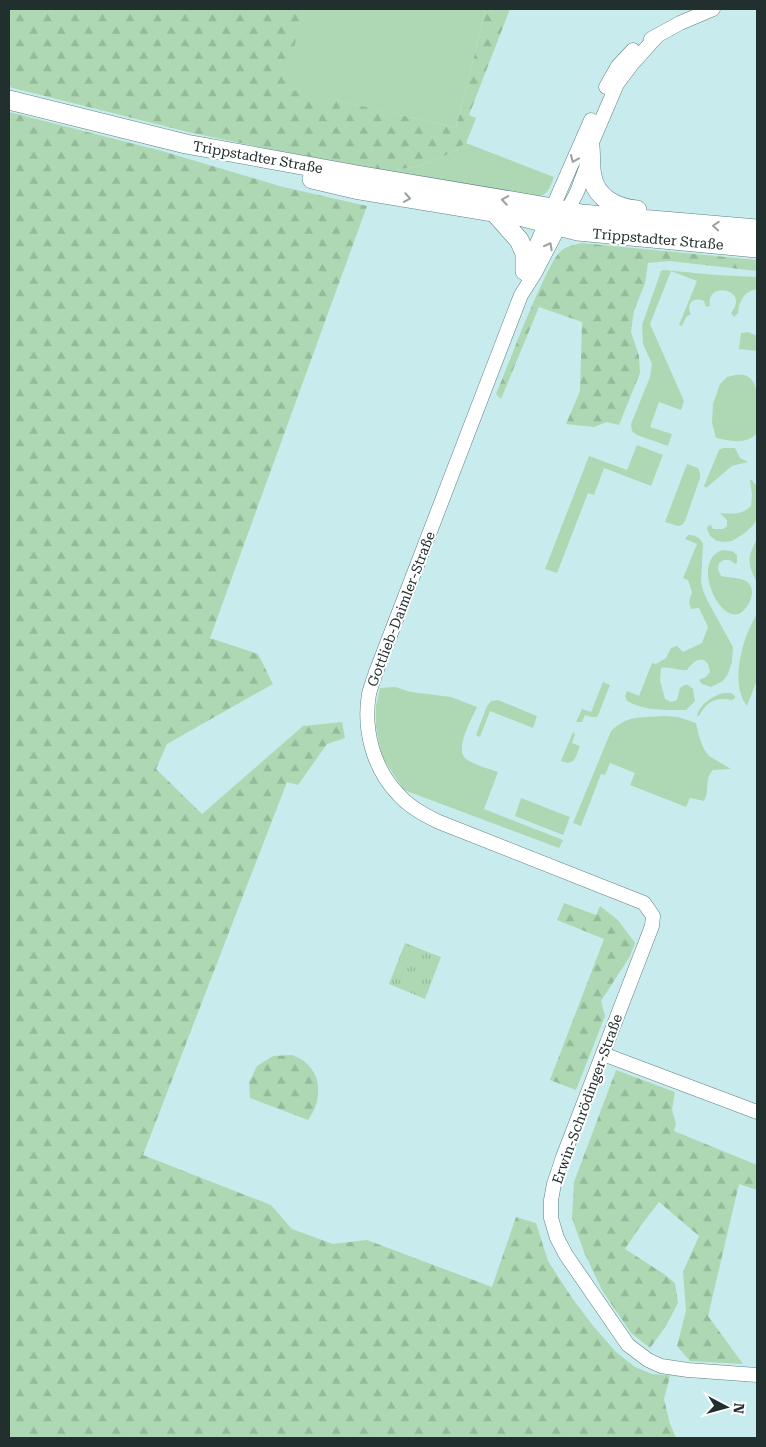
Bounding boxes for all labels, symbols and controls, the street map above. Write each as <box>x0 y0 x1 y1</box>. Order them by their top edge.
street label: Trippstadter Straße <box>192 138 324 176</box>
one-way arrow <box>570 154 581 163</box>
one-way arrow <box>404 192 412 203</box>
one-way arrow <box>500 195 509 205</box>
one-way arrow <box>711 220 719 231</box>
street label: Trippstadter Straße <box>592 225 725 253</box>
one-way arrow <box>543 242 553 251</box>
street label: Gottlieb-Daimler-Straße <box>364 529 438 689</box>
street label: Erwin-Schrödinger-Straße <box>549 1012 625 1186</box>
north arrow <box>701 1382 751 1432</box>
text: N <box>730 1402 747 1415</box>

